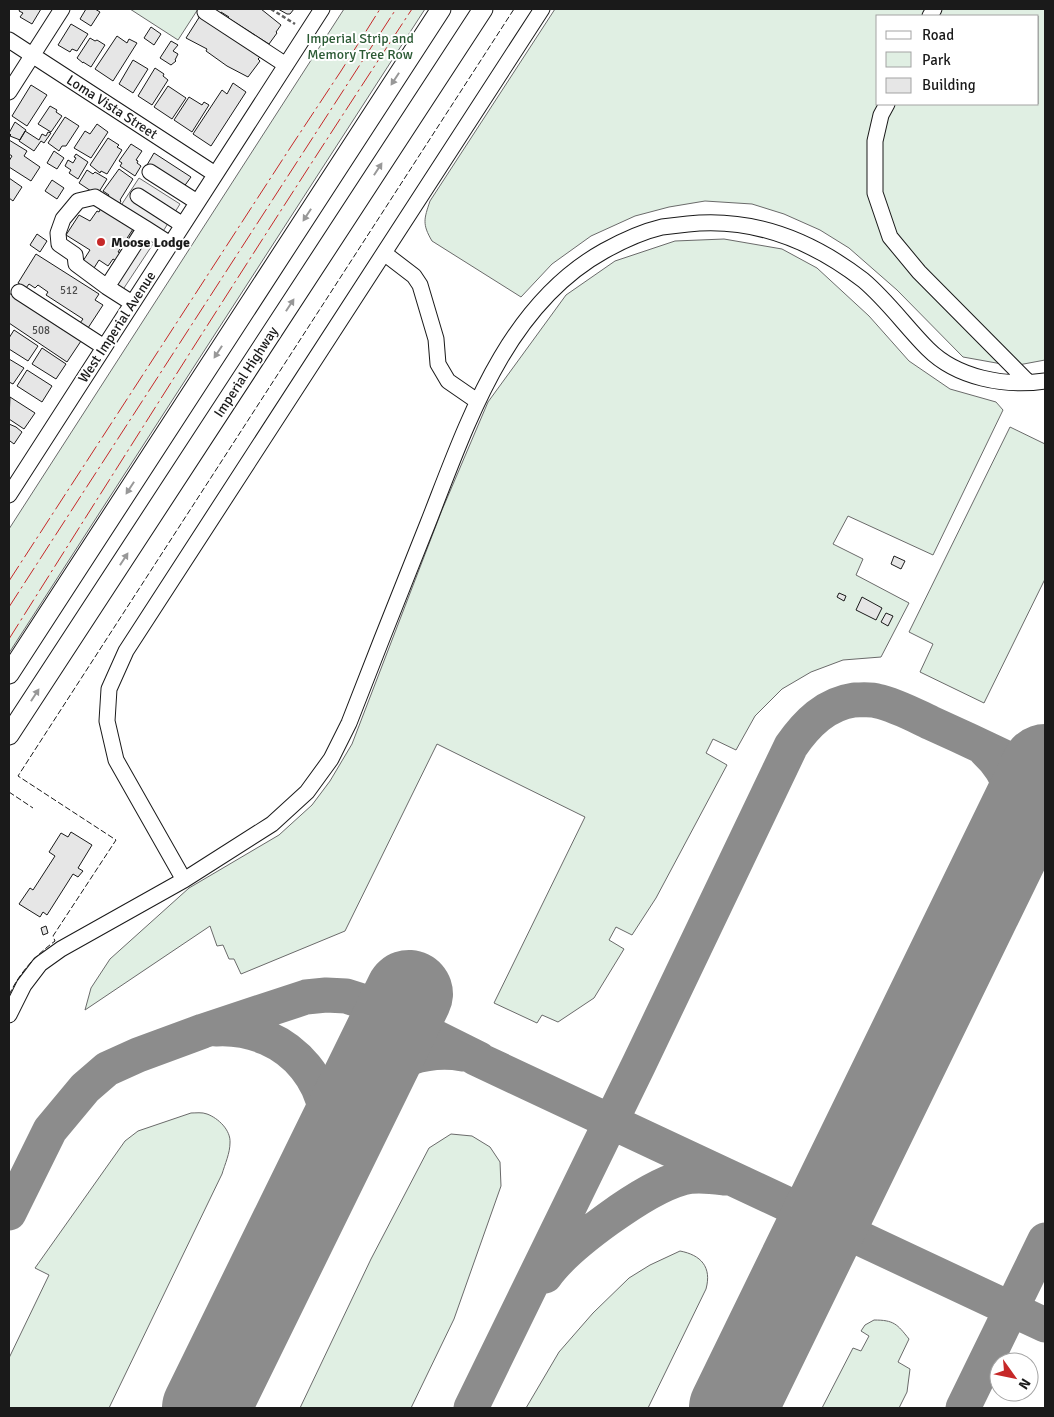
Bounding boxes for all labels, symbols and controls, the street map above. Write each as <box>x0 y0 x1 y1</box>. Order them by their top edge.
legend <box>876 15 1039 105</box>
text: Road <box>922 26 954 44</box>
park label: Imperial Strip and Memory Tree Row <box>306 30 414 63</box>
text: Park <box>922 51 951 69</box>
street label: Loma Vista Street <box>63 71 161 143</box>
one-way arrow <box>391 72 400 86</box>
text: Building <box>922 76 976 94</box>
one-way arrow <box>374 163 383 176</box>
one-way arrow <box>302 209 312 222</box>
place label: Moose Lodge <box>111 234 190 251</box>
marker: Moose Lodge <box>95 236 107 248</box>
street label: West Imperial Avenue <box>75 268 159 386</box>
house number: 512 <box>60 284 78 297</box>
one-way arrow <box>285 299 294 312</box>
street label: Imperial Highway <box>210 323 282 421</box>
house number: 508 <box>32 324 50 337</box>
one-way arrow <box>214 345 223 358</box>
one-way arrow <box>125 481 135 494</box>
one-way arrow <box>119 552 129 565</box>
one-way arrow <box>31 688 40 701</box>
north arrow <box>989 1352 1039 1402</box>
text: N <box>1015 1375 1034 1393</box>

